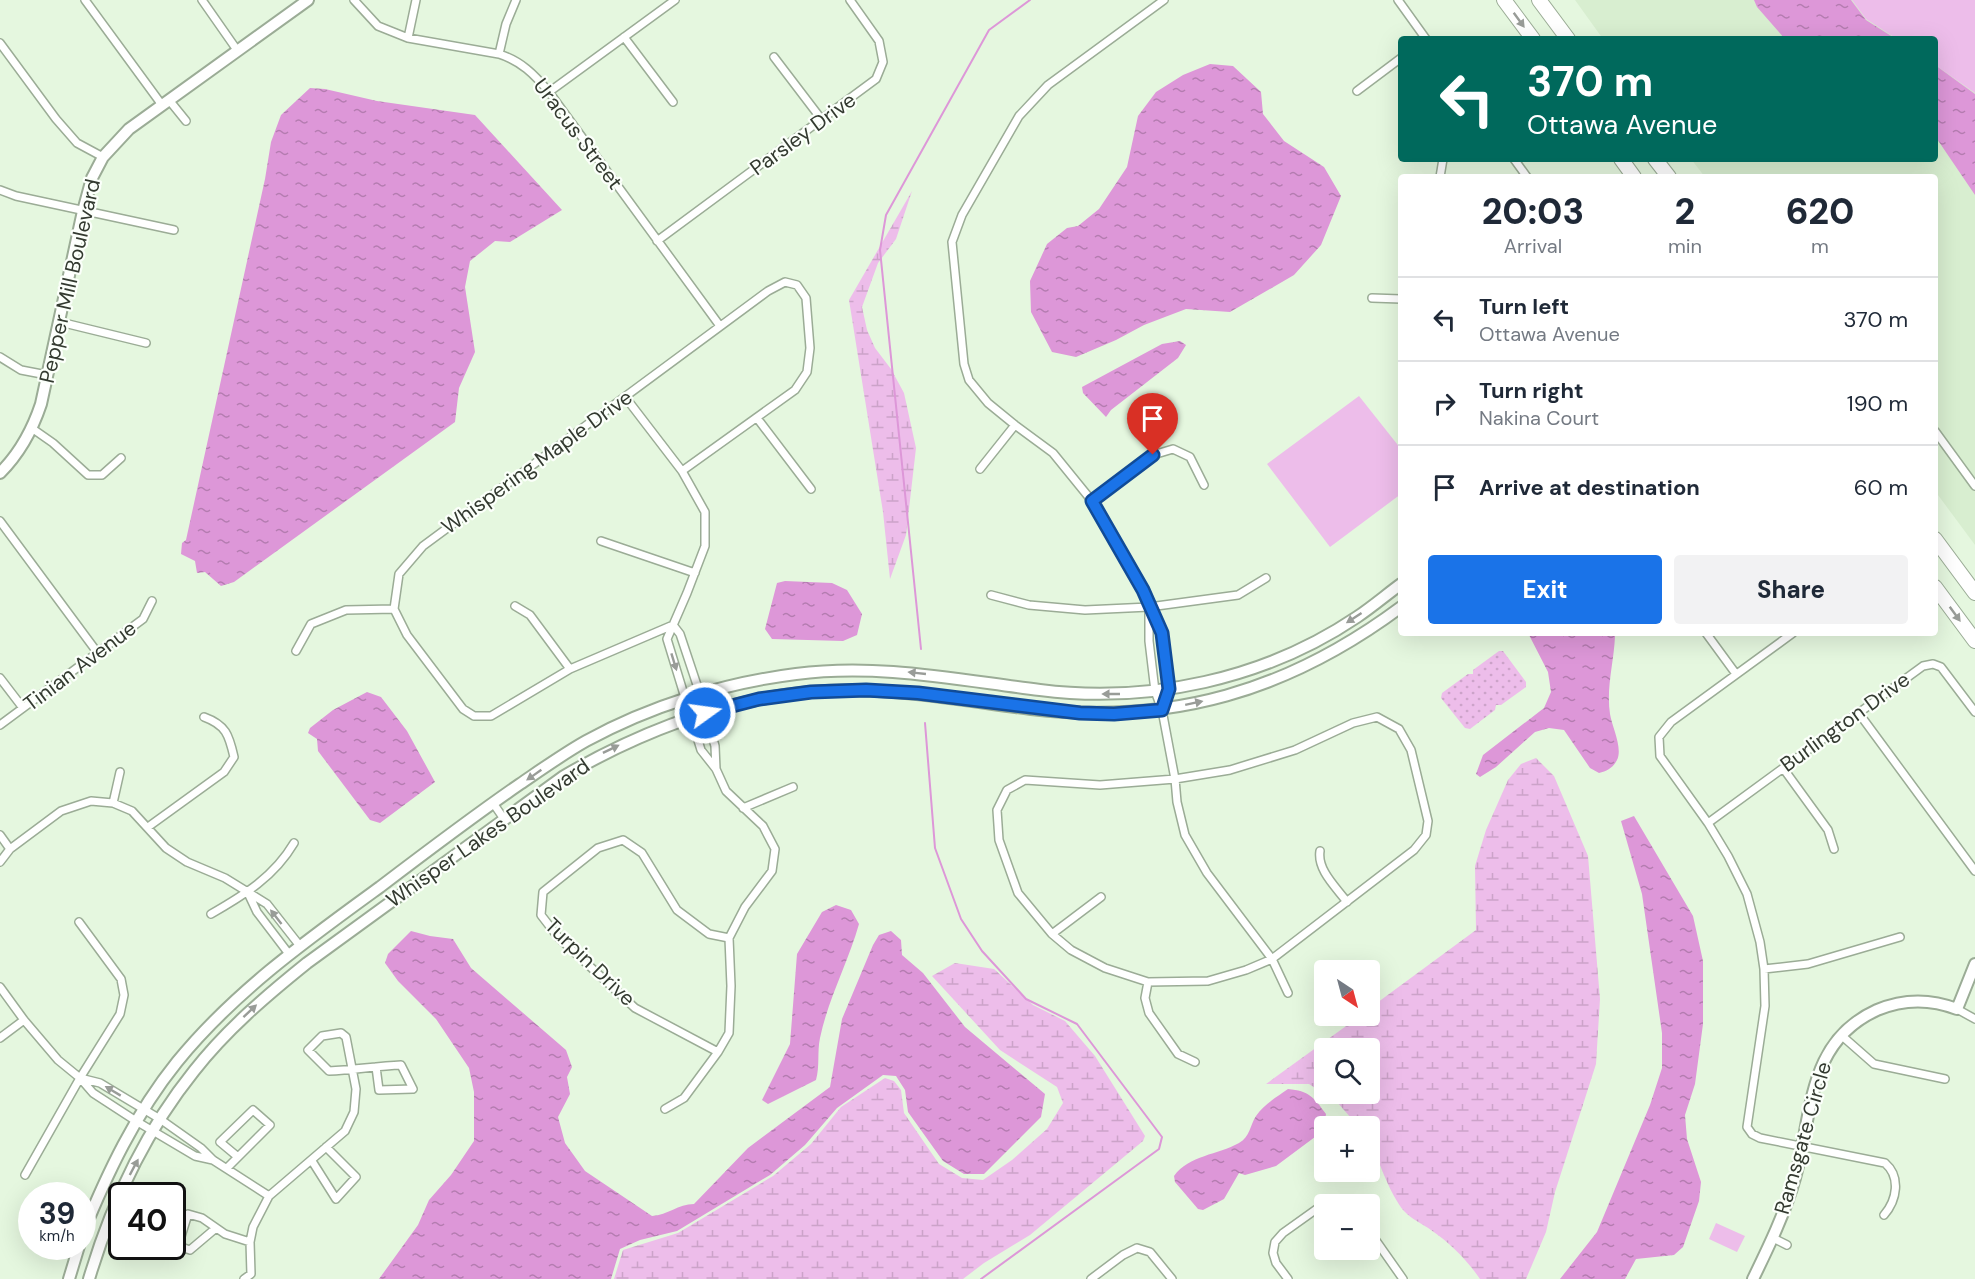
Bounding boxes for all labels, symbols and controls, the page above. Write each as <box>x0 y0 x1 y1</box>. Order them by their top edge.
one-way arrow <box>1512 12 1524 27</box>
text: 370 m <box>1527 54 1653 109</box>
icon: left <box>1428 60 1506 138</box>
street label: Uracus Street <box>527 73 629 195</box>
street label: Parsley Drive <box>744 86 862 182</box>
text: Ottawa Avenue <box>1527 107 1717 142</box>
street label: Pepper Mill Boulevard <box>33 176 107 386</box>
text: 20:03 <box>1482 188 1584 235</box>
text: 2 <box>1675 188 1695 235</box>
text: 620 <box>1786 188 1854 235</box>
text: Arrival <box>1504 233 1562 259</box>
text: min <box>1668 233 1702 259</box>
text: m <box>1811 233 1829 259</box>
text: Turn left <box>1479 292 1569 321</box>
icon: left <box>1428 303 1461 336</box>
text: 370 m <box>1843 305 1908 334</box>
text: Ottawa Avenue <box>1479 321 1620 347</box>
text: Turn right <box>1479 376 1584 405</box>
street label: Whispering Maple Drive <box>436 383 638 541</box>
icon: right <box>1428 387 1461 420</box>
text: 190 m <box>1847 389 1908 418</box>
pin <box>1127 393 1178 455</box>
icon: arrive <box>1136 402 1169 435</box>
text: Nakina Court <box>1479 405 1599 431</box>
icon: arrive <box>1428 471 1461 504</box>
text: Arrive at destination <box>1479 473 1700 502</box>
text: 60 m <box>1854 473 1908 502</box>
button: Exit <box>1428 555 1662 624</box>
button: Share <box>1674 555 1908 624</box>
one-way arrow <box>1949 606 1961 622</box>
one-way arrow <box>1346 613 1362 624</box>
street label: Tinian Avenue <box>18 614 142 718</box>
one-way arrow <box>670 653 679 671</box>
street label: Burlington Drive <box>1775 665 1915 779</box>
one-way arrow <box>907 668 926 678</box>
position arrow <box>673 681 737 745</box>
one-way arrow <box>1101 689 1120 699</box>
one-way arrow <box>1185 698 1203 708</box>
one-way arrow <box>603 745 620 754</box>
street label: Whisper Lakes Boulevard <box>381 752 595 914</box>
one-way arrow <box>526 769 542 781</box>
one-way arrow <box>271 909 283 924</box>
street label: Turpin Drive <box>539 912 642 1012</box>
north arrow <box>1314 960 1380 1026</box>
map controls <box>1314 960 1380 1260</box>
one-way arrow <box>243 1005 257 1019</box>
button: search <box>1314 1038 1380 1104</box>
street label: Ramsgate Circle <box>1768 1058 1838 1217</box>
one-way arrow <box>105 1085 121 1096</box>
button: + <box>1314 1116 1380 1182</box>
one-way arrow <box>129 1158 139 1175</box>
speed limit sign: 40 <box>108 1182 186 1260</box>
text: 39 <box>39 1194 75 1233</box>
button: − <box>1314 1194 1380 1260</box>
text: km/h <box>39 1226 75 1246</box>

